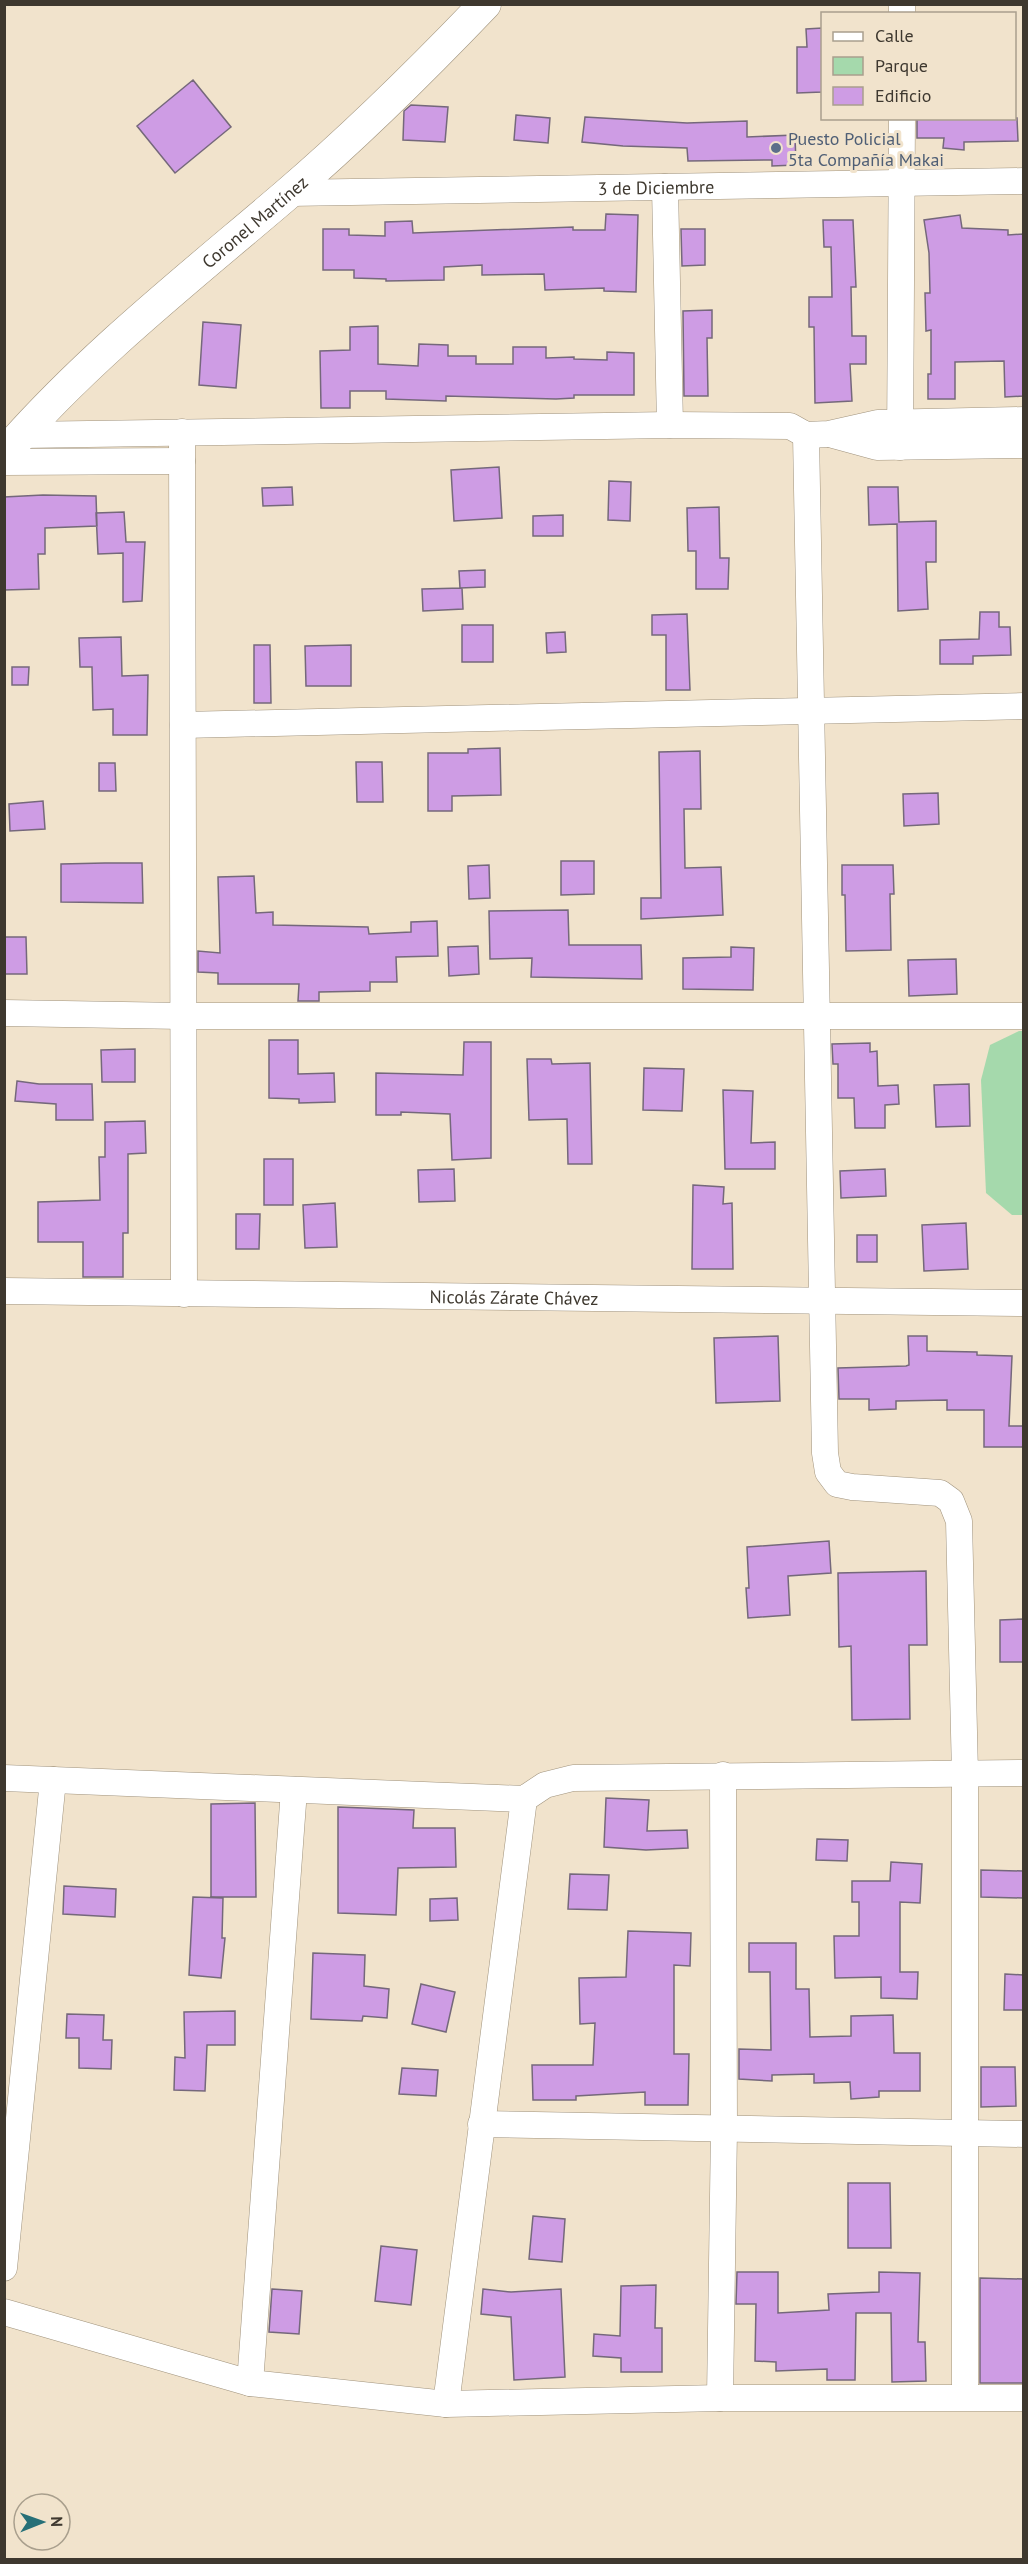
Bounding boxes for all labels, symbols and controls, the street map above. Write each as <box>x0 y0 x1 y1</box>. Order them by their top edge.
legend <box>821 12 1016 120</box>
text: Calle <box>875 24 914 47</box>
text: Parque <box>875 54 928 77</box>
text: Edificio <box>875 84 931 107</box>
place label: Puesto Policial 5ta Compañía Makai <box>788 127 944 171</box>
marker: Puesto Policial 5ta Compañía Makai <box>769 141 783 155</box>
street label: Coronel Martínez <box>197 170 312 273</box>
street label: 3 de Diciembre <box>597 175 714 199</box>
street label: Nicolás Zárate Chávez <box>429 1285 598 1309</box>
north arrow <box>12 2492 72 2552</box>
text: N <box>47 2516 67 2527</box>

